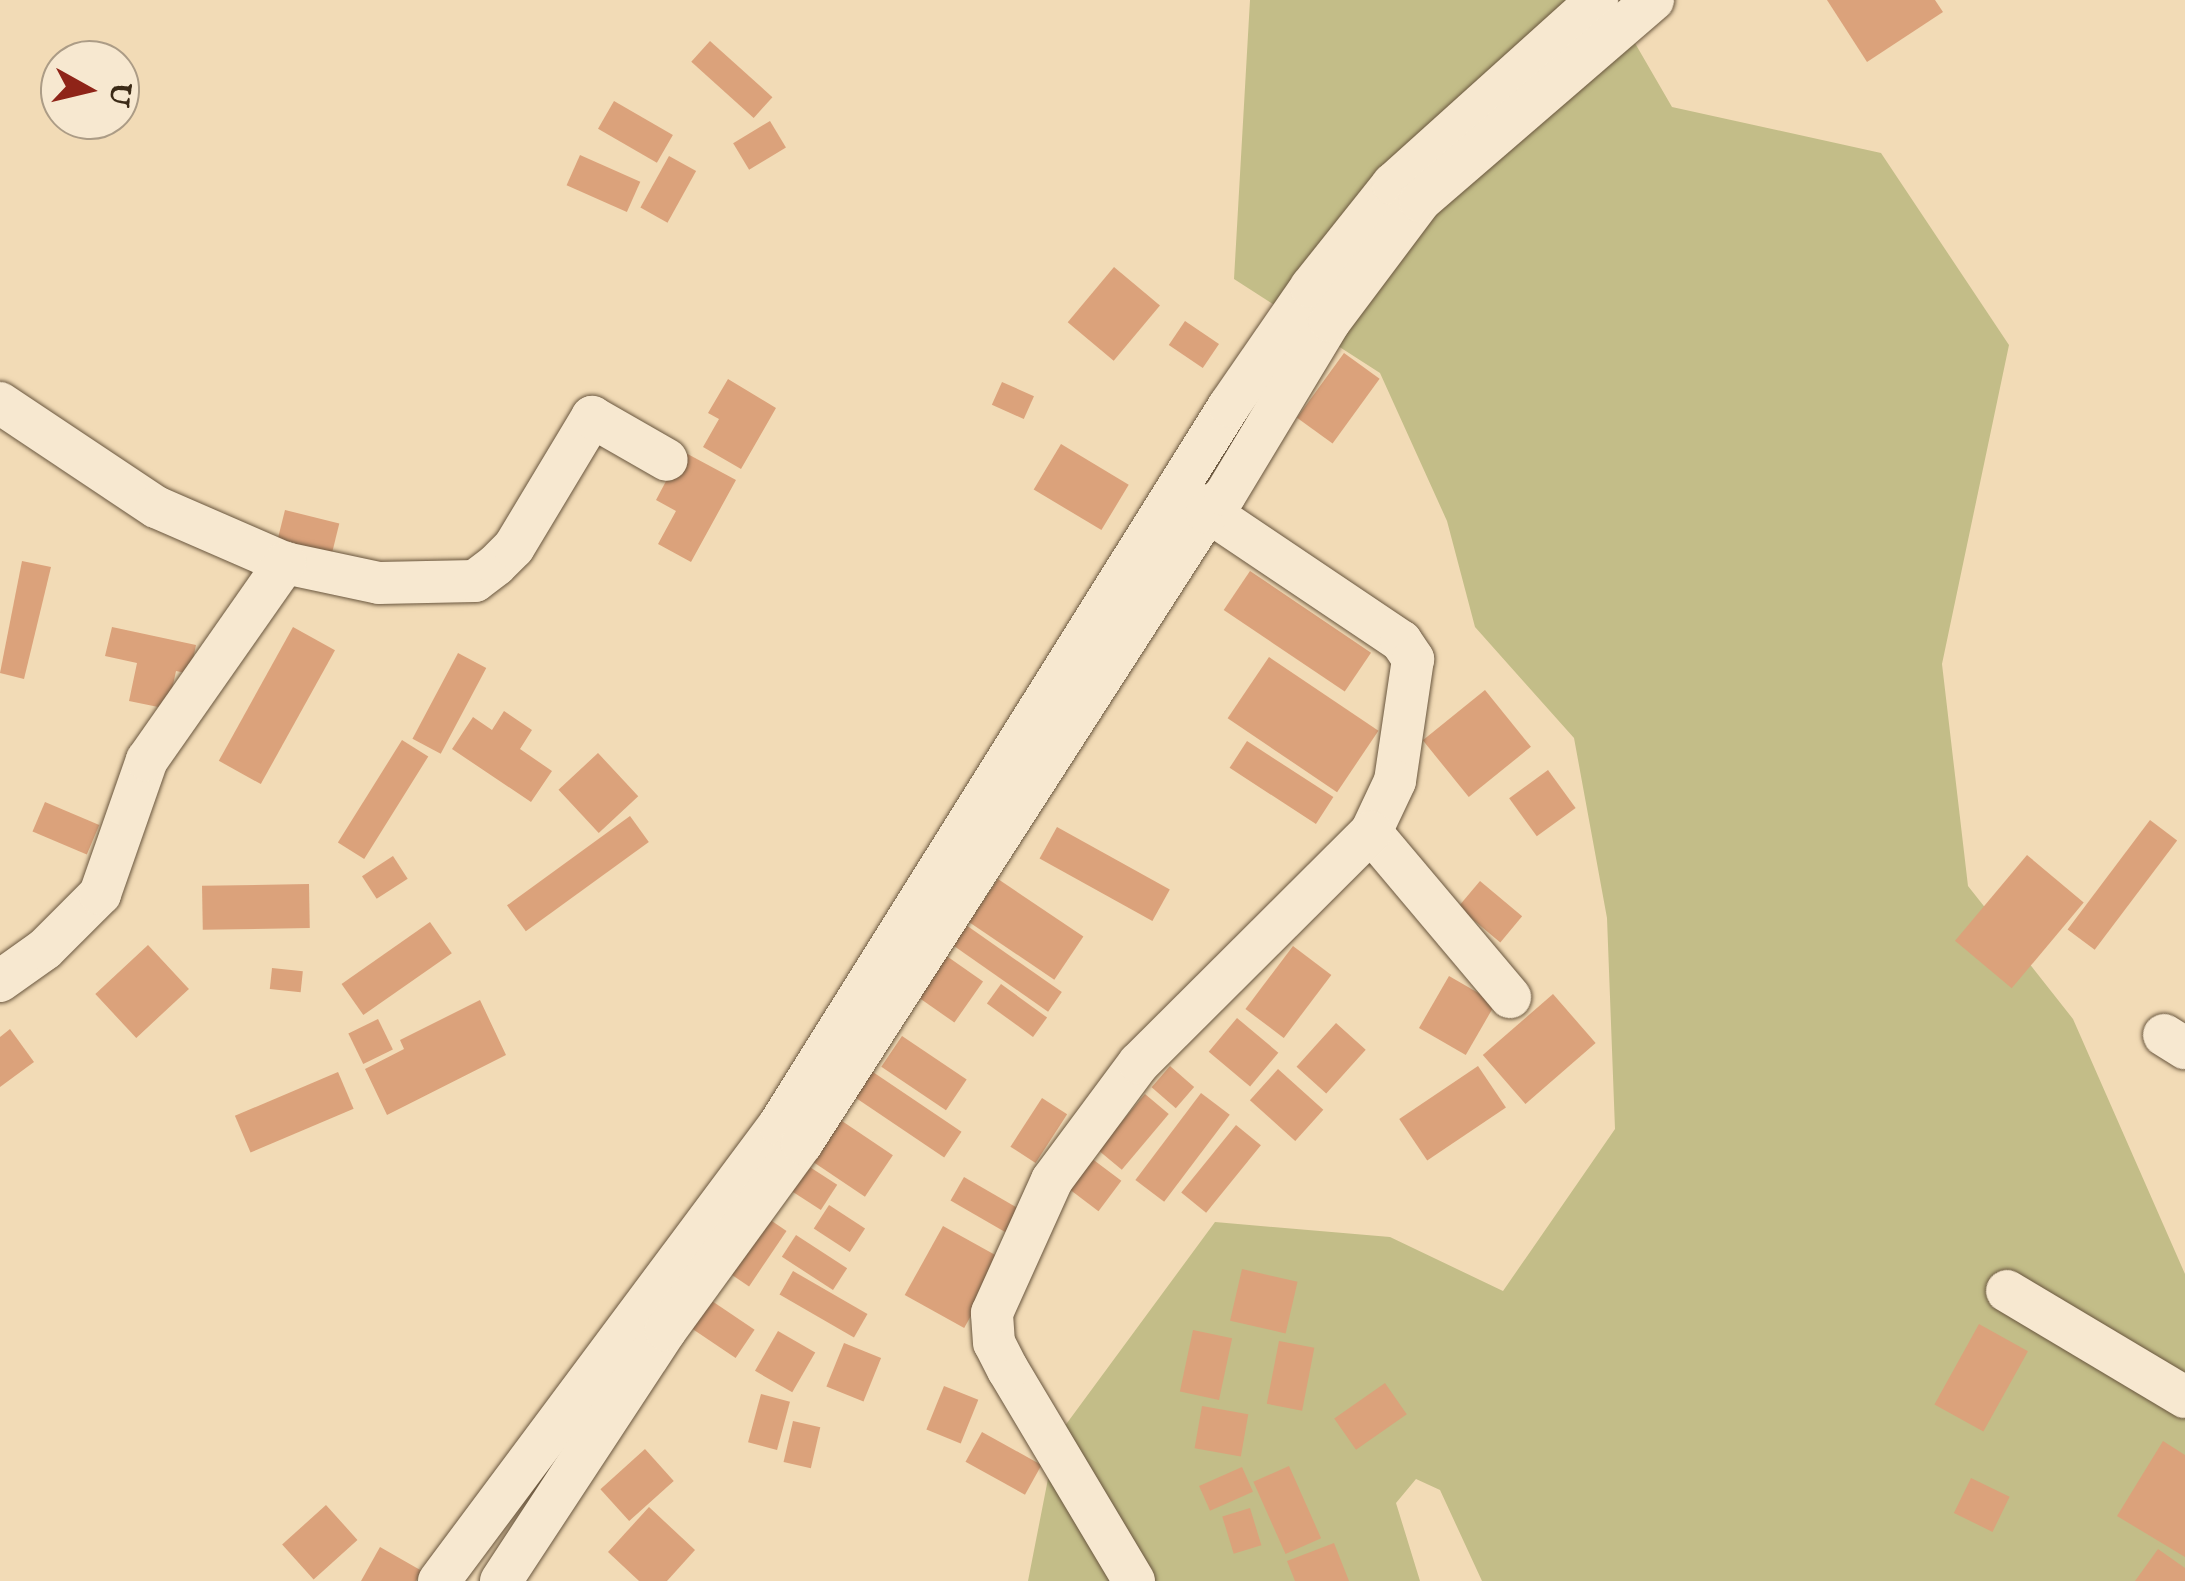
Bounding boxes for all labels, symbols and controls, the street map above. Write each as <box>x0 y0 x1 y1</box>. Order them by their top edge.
north arrow <box>40 40 140 140</box>
text: U <box>99 80 137 108</box>

